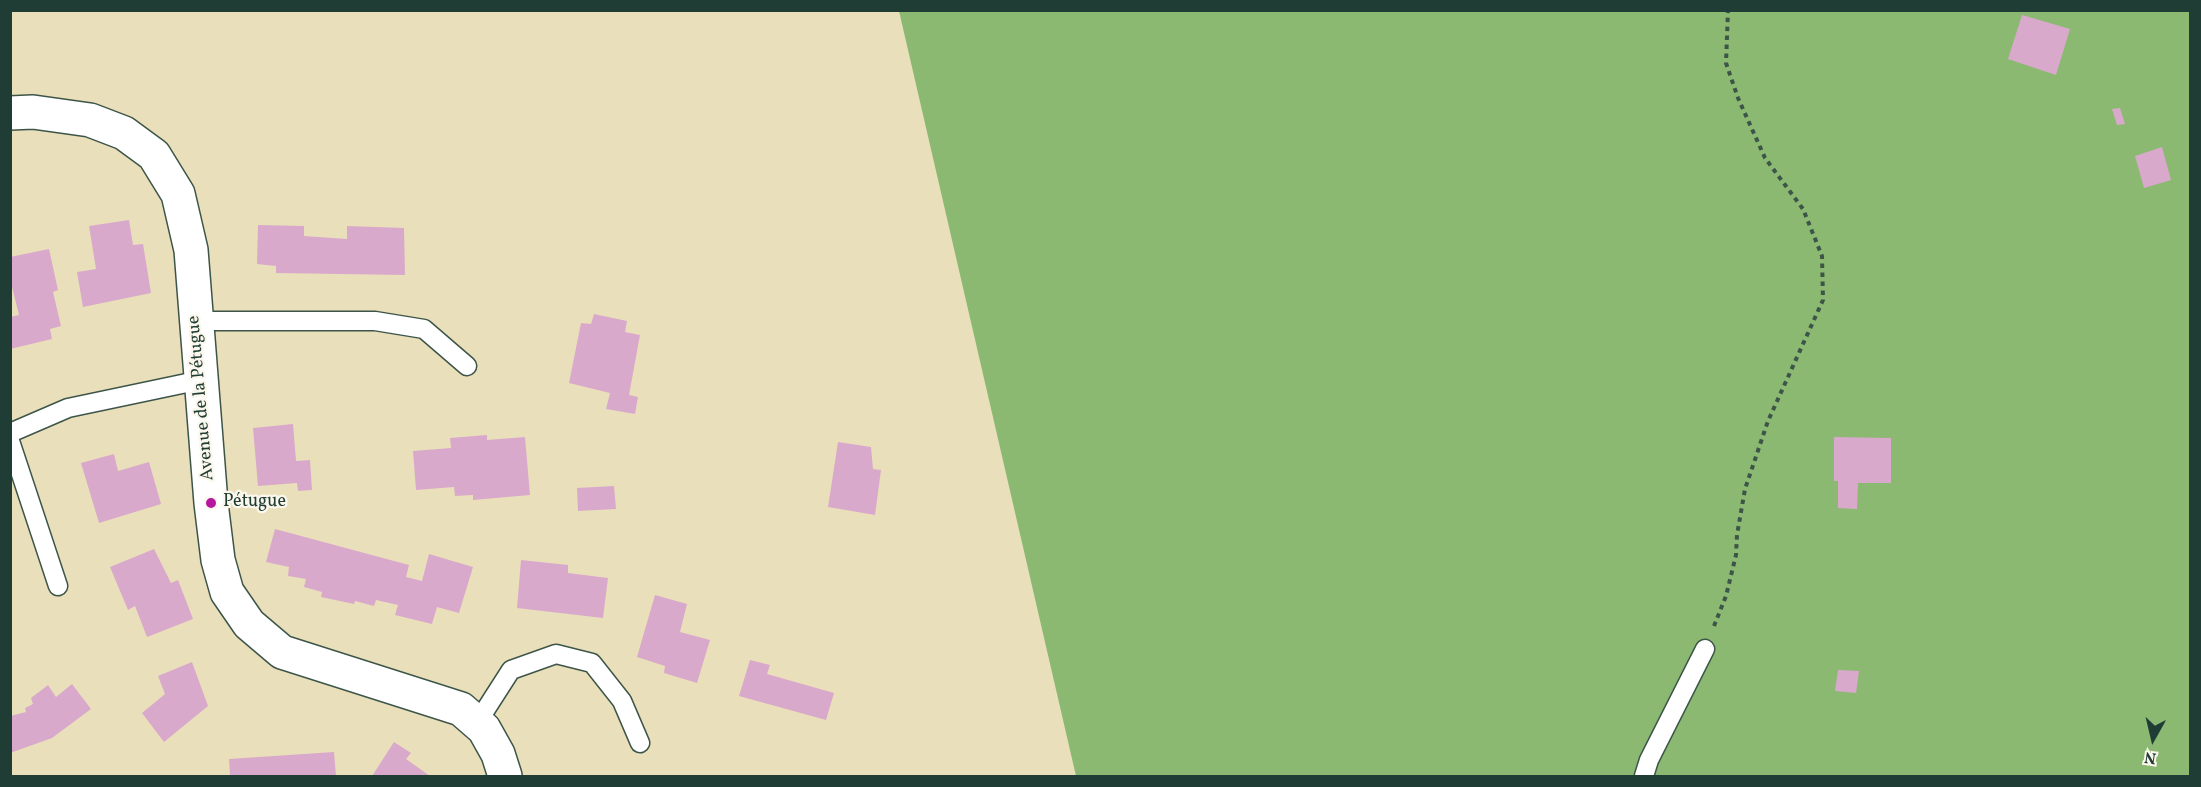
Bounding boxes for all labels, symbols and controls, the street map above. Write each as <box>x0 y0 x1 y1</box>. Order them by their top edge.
street label: Avenue de la Pétugue <box>184 315 220 481</box>
place label: Pétugue <box>223 492 286 514</box>
marker: Pétugue <box>204 496 218 510</box>
north arrow <box>2123 709 2183 769</box>
text: N <box>2143 745 2158 769</box>

